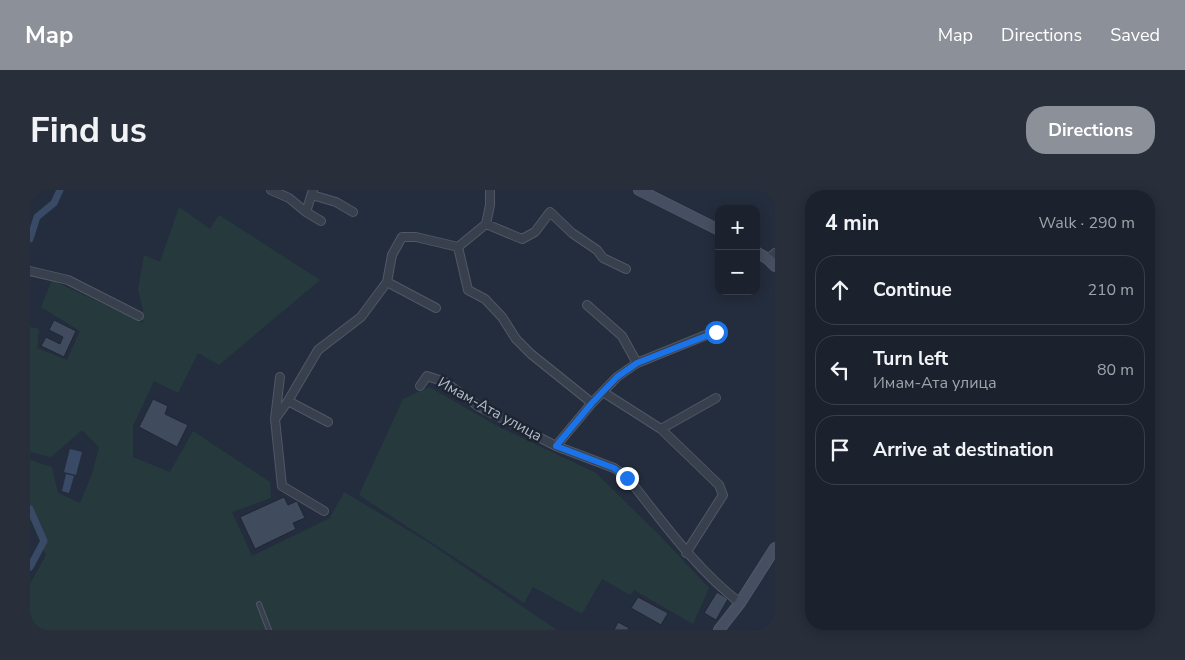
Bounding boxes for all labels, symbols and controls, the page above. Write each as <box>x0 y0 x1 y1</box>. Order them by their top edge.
text: Map <box>25 19 73 51</box>
text: Map <box>938 23 973 47</box>
text: Directions <box>1001 23 1082 47</box>
text: Saved <box>1110 23 1160 47</box>
button: Directions <box>1026 106 1155 154</box>
text: Find us <box>30 107 147 154</box>
map controls <box>715 205 760 295</box>
button: + <box>715 205 760 250</box>
text: 4 min <box>825 209 879 237</box>
text: Walk · 290 m <box>1039 212 1135 234</box>
button: − <box>715 250 760 295</box>
icon: ahead <box>826 276 854 304</box>
text: Continue <box>873 277 952 303</box>
text: 210 m <box>1087 279 1134 301</box>
route start <box>705 321 728 344</box>
text: Turn left <box>873 346 948 372</box>
icon: left <box>826 356 854 384</box>
text: 80 m <box>1097 359 1134 381</box>
street label: Имам-Ата улица <box>434 372 546 446</box>
text: Имам-Ата улица <box>873 372 997 394</box>
icon: arrive <box>826 436 854 464</box>
text: Arrive at destination <box>873 437 1054 463</box>
route end <box>616 467 639 490</box>

